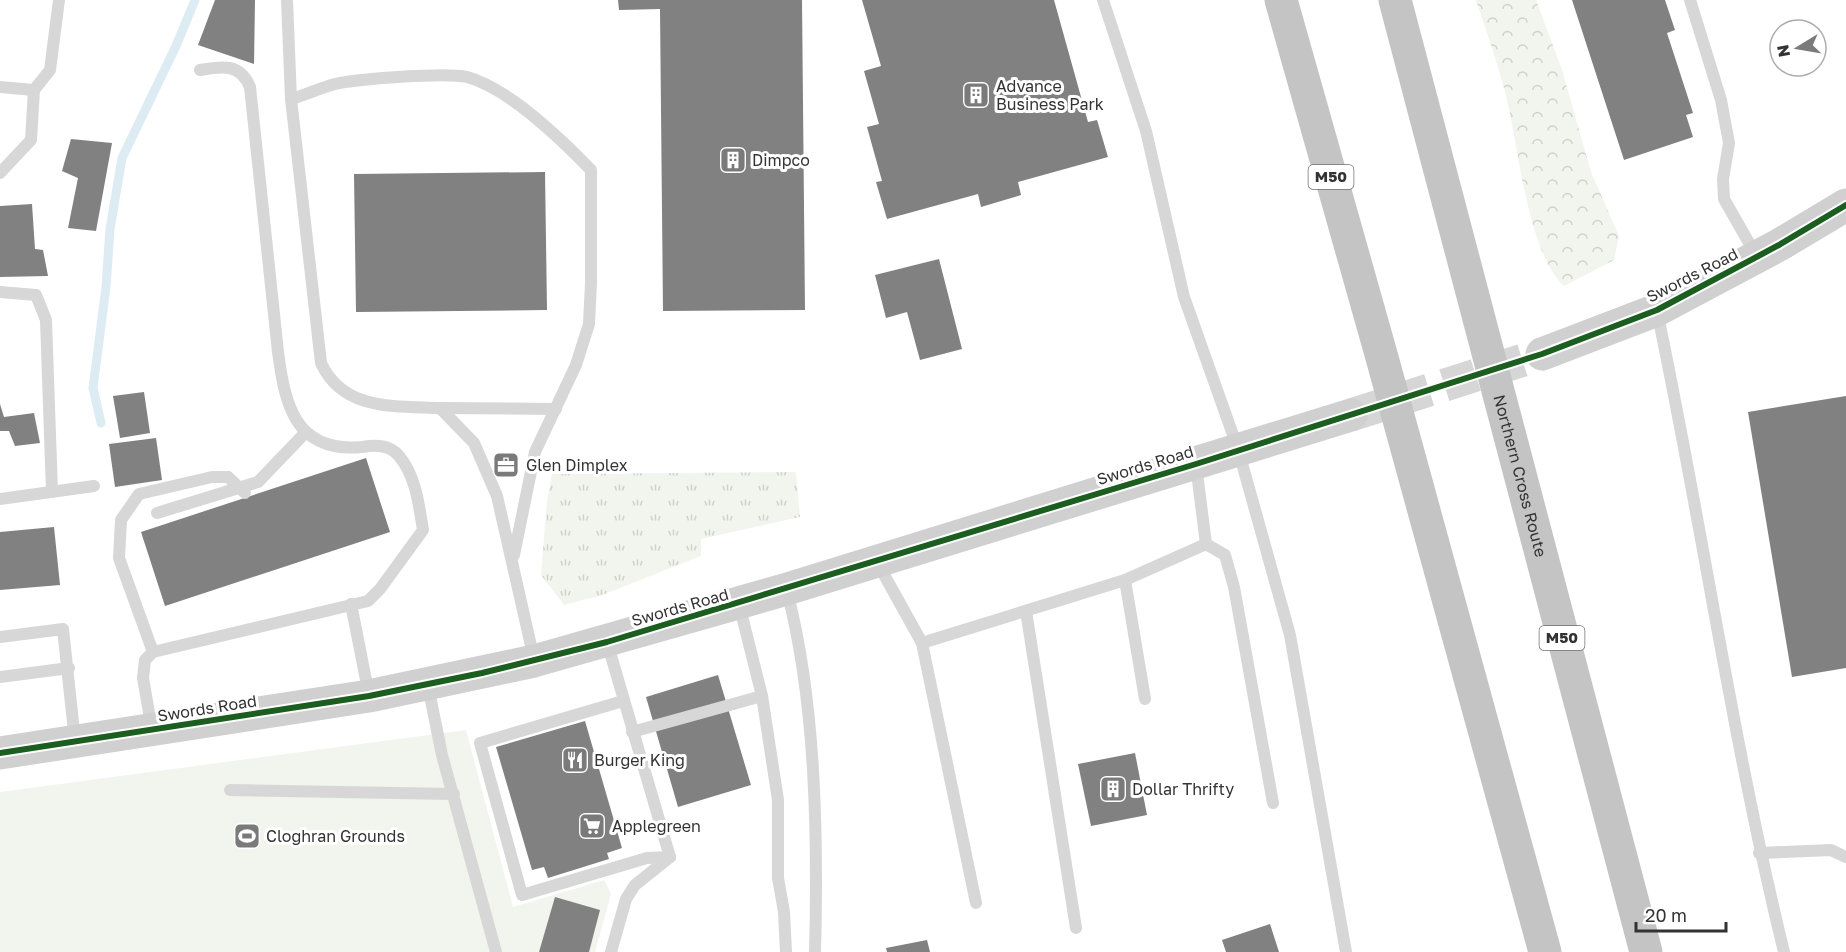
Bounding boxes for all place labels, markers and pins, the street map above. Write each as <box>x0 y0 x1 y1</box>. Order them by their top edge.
place label: Advance Business Park <box>996 76 1104 114</box>
building icon: Advance Business Park <box>961 80 991 110</box>
building icon: Dimpco <box>718 145 748 175</box>
place label: Dimpco <box>752 150 810 170</box>
office icon: Glen Dimplex <box>491 450 521 480</box>
place label: Glen Dimplex <box>526 455 628 475</box>
restaurant icon: Burger King <box>560 745 590 775</box>
place label: Burger King <box>594 750 685 770</box>
building icon: Dollar Thrifty <box>1098 774 1128 804</box>
place label: Dollar Thrifty <box>1132 779 1234 799</box>
supermarket icon: Applegreen <box>577 811 607 841</box>
place label: Applegreen <box>612 816 701 836</box>
sports icon: Cloghran Grounds <box>232 821 262 851</box>
place label: Cloghran Grounds <box>266 826 405 846</box>

